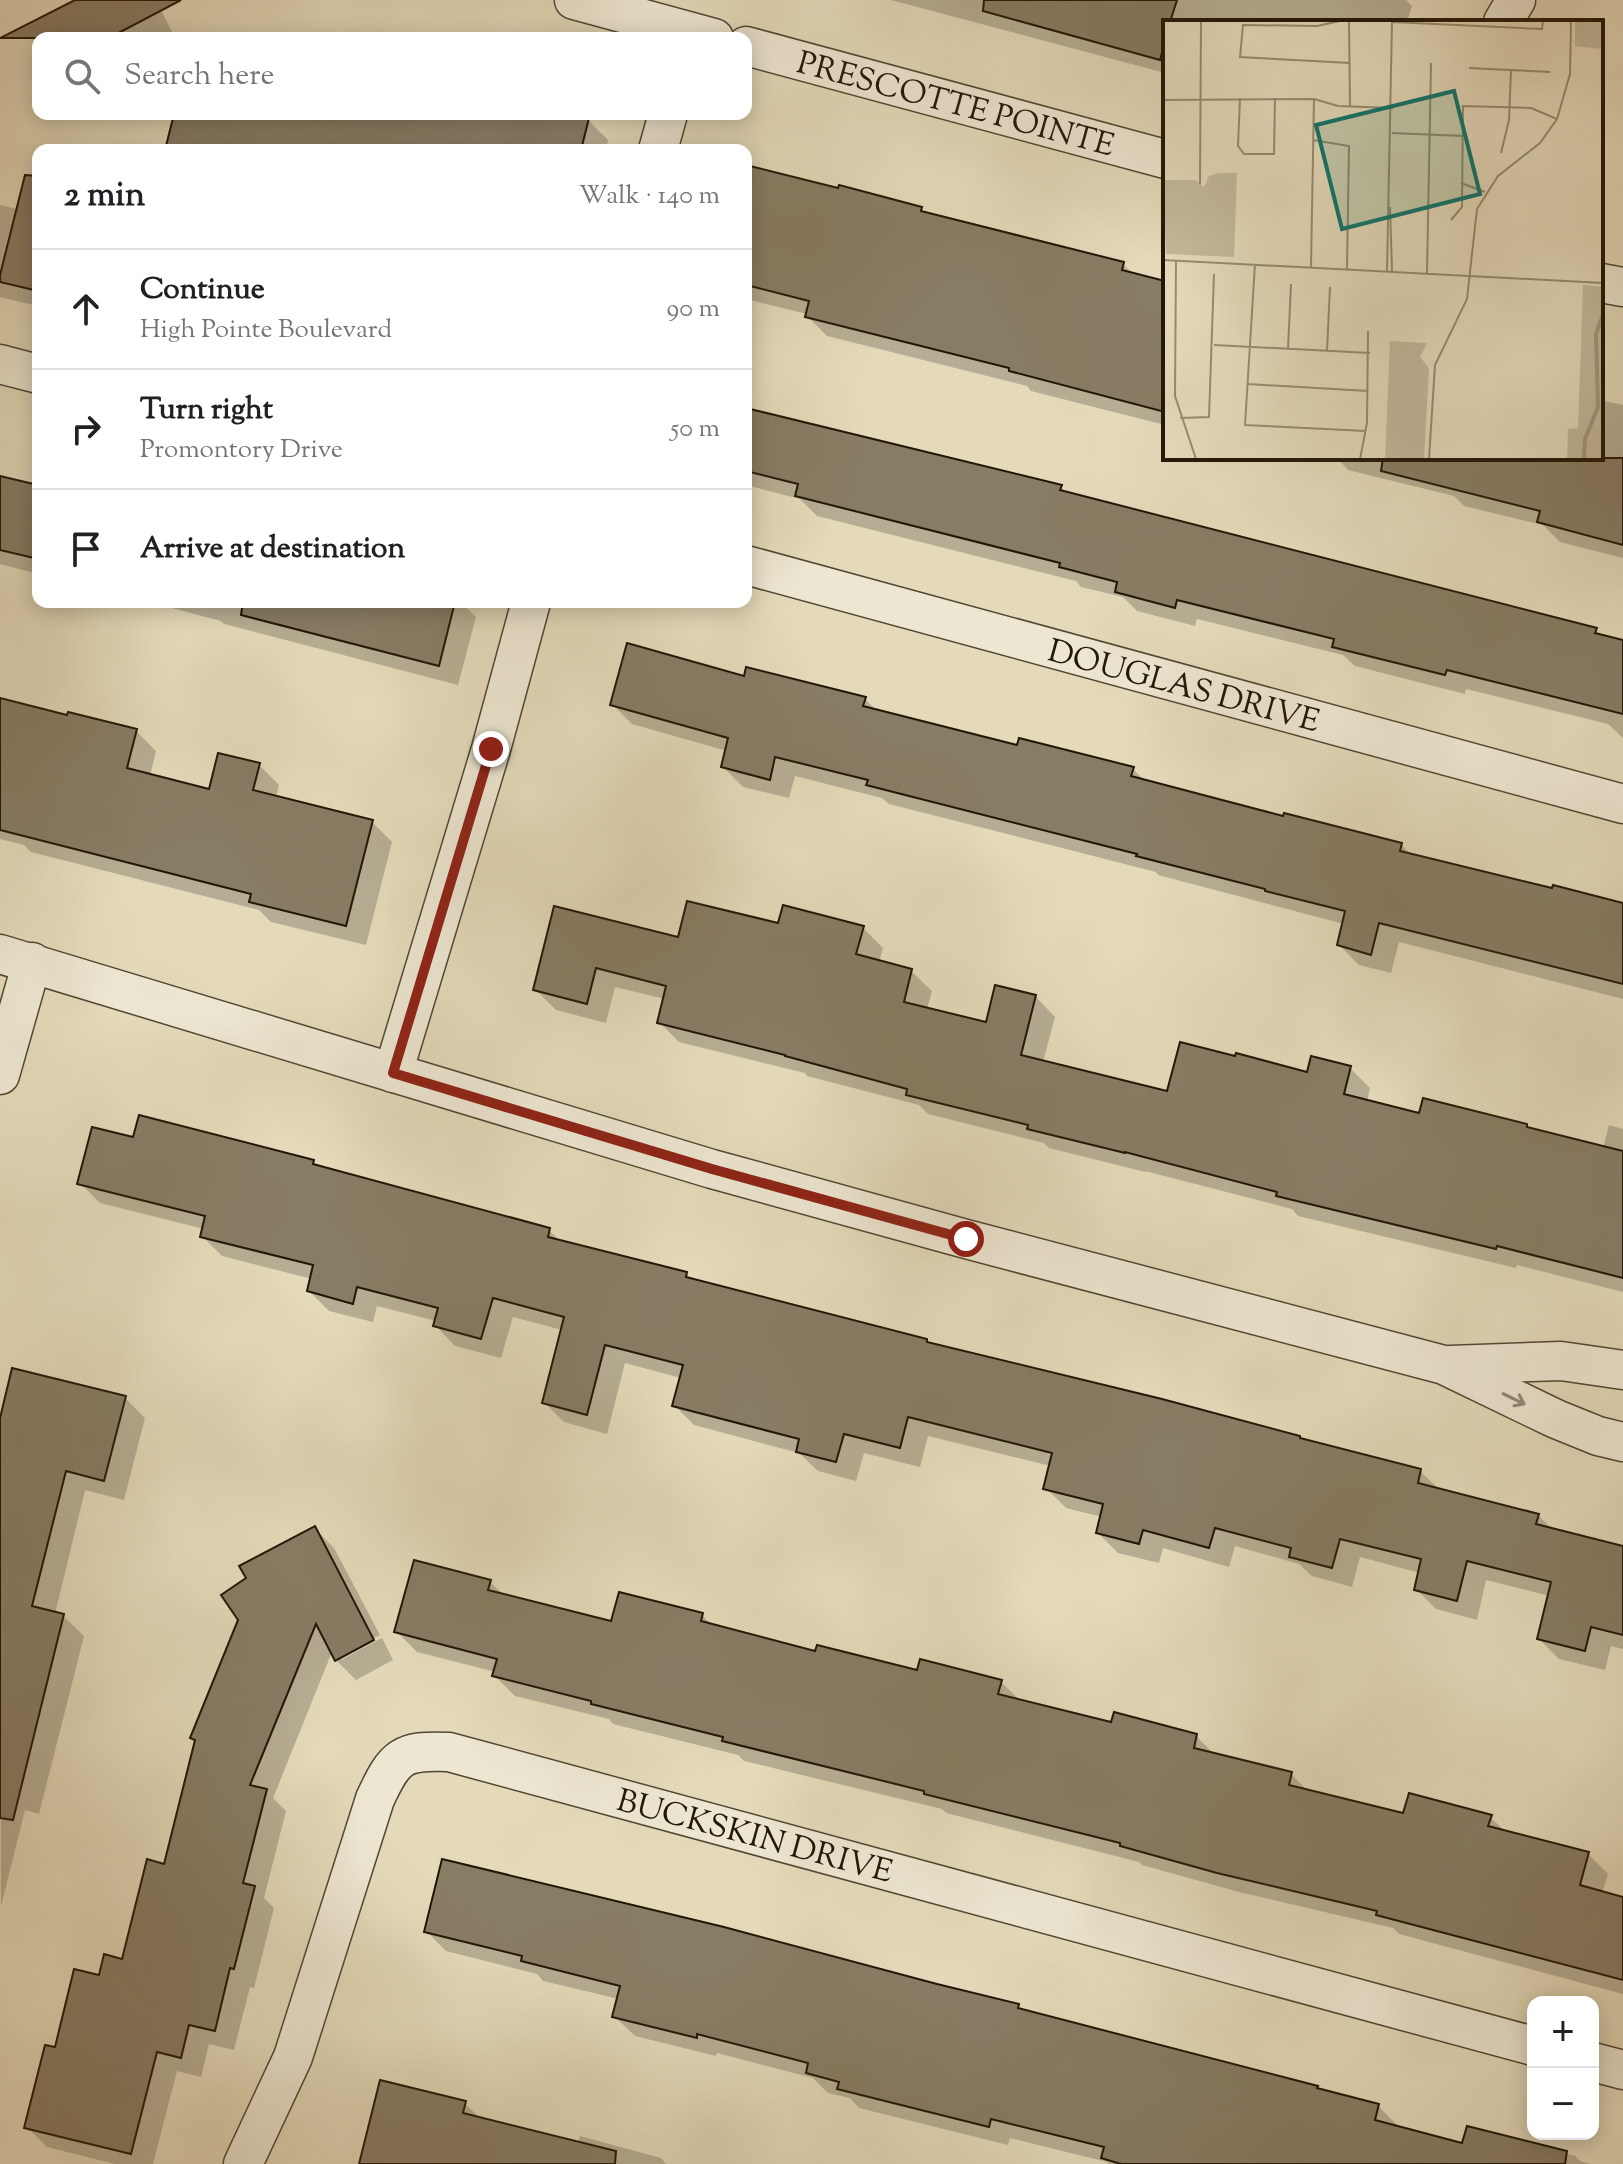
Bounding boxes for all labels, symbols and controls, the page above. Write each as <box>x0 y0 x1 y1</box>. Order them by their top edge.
inset map <box>1163 20 1603 460</box>
search box <box>32 32 752 120</box>
street label: PRESCOTTE POINTE <box>791 41 1119 170</box>
icon: search <box>60 54 104 98</box>
text: Search here <box>124 55 274 98</box>
text: 2 min <box>64 172 145 221</box>
text: Walk · 140 m <box>579 178 720 215</box>
text: Continue <box>140 269 265 312</box>
icon: ahead <box>64 287 108 331</box>
text: 90 m <box>667 291 720 328</box>
text: High Pointe Boulevard <box>140 312 392 349</box>
text: Turn right <box>140 389 273 432</box>
icon: right <box>64 407 108 451</box>
text: 50 m <box>670 411 720 448</box>
text: Promontory Drive <box>140 432 343 469</box>
icon: arrive <box>64 527 108 571</box>
text: Arrive at destination <box>140 528 405 571</box>
street label: DOUGLAS DRIVE <box>1042 630 1324 746</box>
route end <box>473 731 509 767</box>
route start <box>948 1221 984 1257</box>
one-way arrow <box>1502 1392 1526 1407</box>
street label: BUCKSKIN DRIVE <box>611 1779 897 1897</box>
map controls <box>1527 1996 1599 2140</box>
button: + <box>1527 1996 1599 2068</box>
button: − <box>1527 2068 1599 2140</box>

